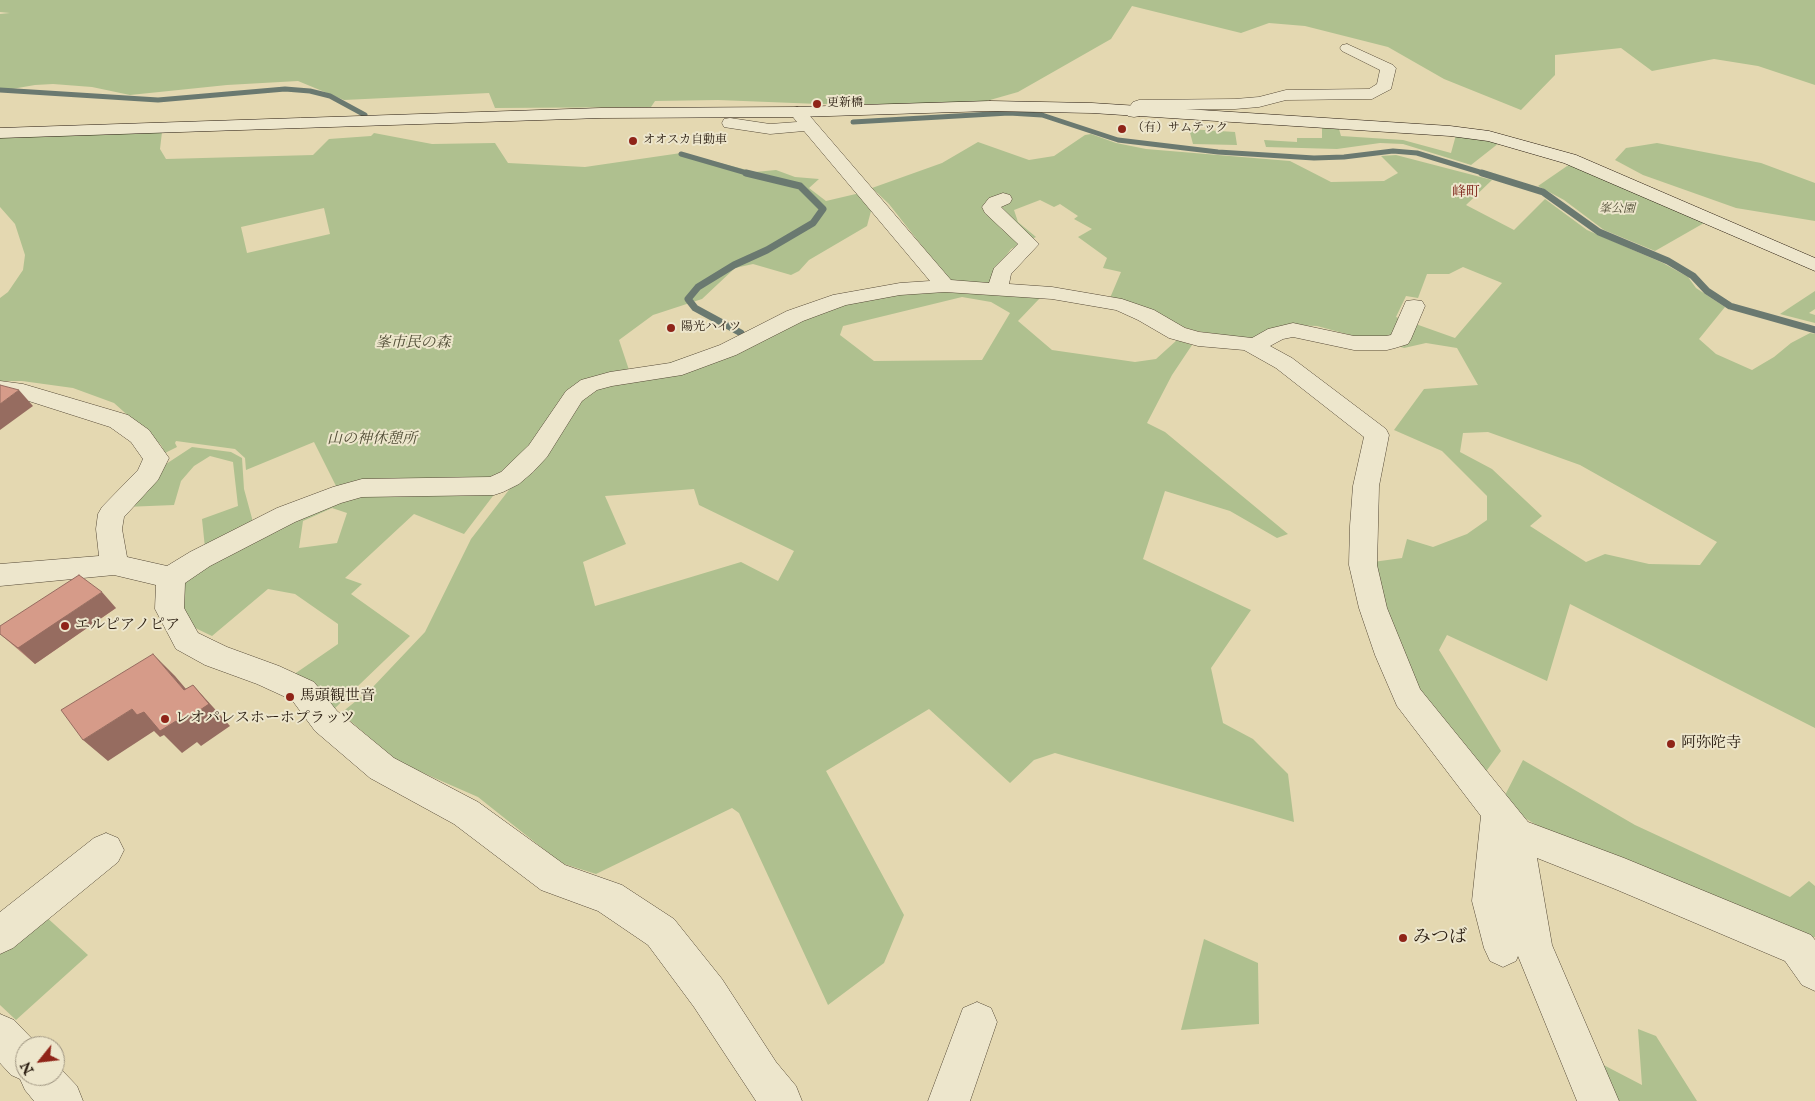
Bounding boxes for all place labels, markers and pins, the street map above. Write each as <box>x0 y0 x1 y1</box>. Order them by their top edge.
place label: 更新橋 <box>827 97 863 111</box>
marker: 更新橋 <box>811 98 823 110</box>
place label: （有）サムテック <box>1132 122 1228 136</box>
marker: （有）サムテック <box>1116 123 1128 135</box>
place label: オオスカ自動車 <box>643 134 727 148</box>
marker: オオスカ自動車 <box>627 135 639 147</box>
place label: 陽光ハイツ <box>681 321 741 335</box>
marker: 陽光ハイツ <box>665 322 677 334</box>
place label: エルピアノピア <box>75 617 180 635</box>
marker: エルピアノピア <box>59 620 71 632</box>
place label: 馬頭観世音 <box>300 688 375 706</box>
marker: 馬頭観世音 <box>284 691 296 703</box>
place label: レオパレスホーホプラッツ <box>175 710 355 728</box>
marker: レオパレスホーホプラッツ <box>159 713 171 725</box>
place label: 阿弥陀寺 <box>1681 735 1741 753</box>
marker: 阿弥陀寺 <box>1665 738 1677 750</box>
place label: みつば <box>1413 927 1467 949</box>
marker: みつば <box>1397 932 1409 944</box>

